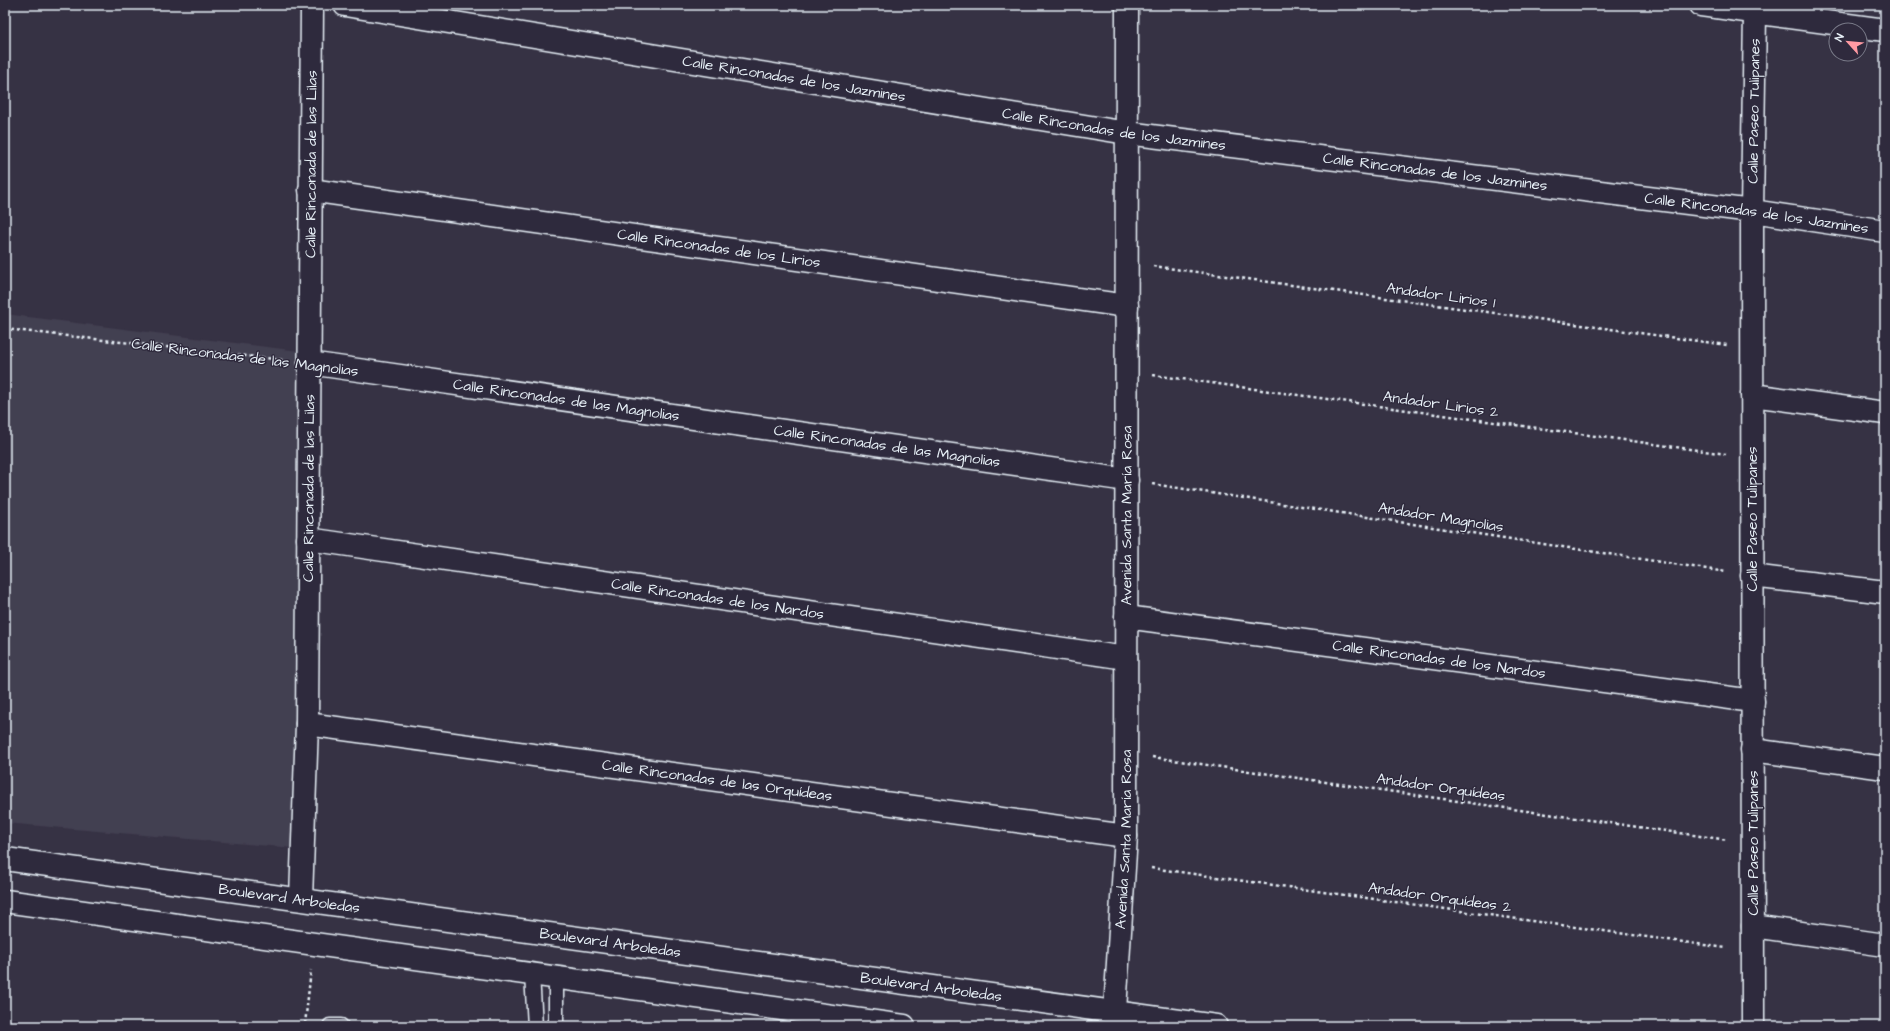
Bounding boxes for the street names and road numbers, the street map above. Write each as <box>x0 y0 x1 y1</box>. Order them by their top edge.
street label: Calle Paseo Tulipanes <box>1742 38 1766 184</box>
street label: Calle Rinconadas de los Jazmines <box>681 50 908 108</box>
street label: Calle Rinconada de las Lilas <box>300 70 323 258</box>
street label: Calle Rinconadas de los Jazmines <box>1001 103 1227 156</box>
street label: Calle Rinconadas de los Jazmines <box>1322 148 1549 196</box>
street label: Calle Rinconadas de los Jazmines <box>1643 188 1870 239</box>
street label: Calle Rinconadas de los Lirios <box>616 224 822 273</box>
street label: Andador Lirios 1 <box>1385 277 1497 314</box>
street label: Calle Rinconadas de las Magnolias <box>130 333 360 383</box>
street label: Calle Rinconadas de las Magnolias <box>452 374 681 427</box>
street label: Andador Lirios 2 <box>1382 386 1501 423</box>
street label: Calle Rinconada de las Lilas <box>298 394 320 582</box>
street label: Calle Rinconadas de las Magnolias <box>772 420 1002 473</box>
street label: Avenida Santa María Rosa <box>1116 425 1137 605</box>
street label: Calle Paseo Tulipanes <box>1742 446 1763 592</box>
street label: Andador Magnolias <box>1377 497 1505 539</box>
street label: Calle Rinconadas de los Nardos <box>610 573 826 625</box>
street label: Calle Rinconadas de los Nardos <box>1331 635 1547 684</box>
street label: Avenida Santa María Rosa <box>1110 749 1137 930</box>
street label: Calle Rinconadas de las Orquídeas <box>601 754 834 807</box>
street label: Andador Orquídeas <box>1375 768 1507 807</box>
street label: Calle Paseo Tulipanes <box>1743 770 1764 916</box>
street label: Andador Orquídeas 2 <box>1367 877 1513 918</box>
street label: Boulevard Arboledas <box>217 879 362 919</box>
street label: Boulevard Arboledas <box>538 923 683 963</box>
street label: Boulevard Arboledas <box>859 967 1004 1007</box>

